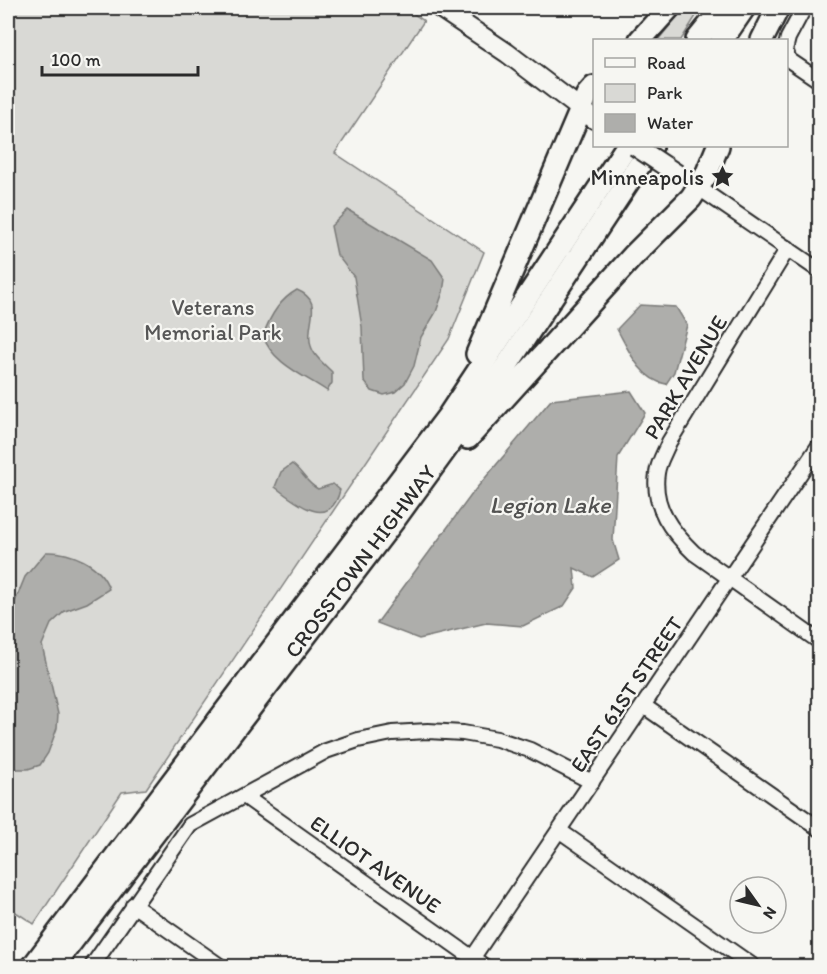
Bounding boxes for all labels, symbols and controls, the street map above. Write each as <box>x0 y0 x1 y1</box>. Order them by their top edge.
scale bar <box>42 39 198 77</box>
legend <box>593 39 788 147</box>
text: 100 m <box>51 49 101 71</box>
text: Road <box>647 52 686 74</box>
text: Park <box>647 82 682 104</box>
text: Water <box>647 112 693 134</box>
place label: Minneapolis <box>591 164 704 191</box>
place icon: Minneapolis <box>709 164 735 190</box>
park label: Veterans Memorial Park <box>144 294 282 346</box>
street label: PARK AVENUE <box>638 310 733 444</box>
street label: CROSSTOWN HIGHWAY <box>279 459 442 663</box>
water label: Legion Lake <box>490 490 612 519</box>
street label: EAST 61ST STREET <box>564 611 689 777</box>
street label: ELLIOT AVENUE <box>305 809 446 919</box>
north arrow <box>728 875 788 935</box>
text: N <box>759 903 781 923</box>

